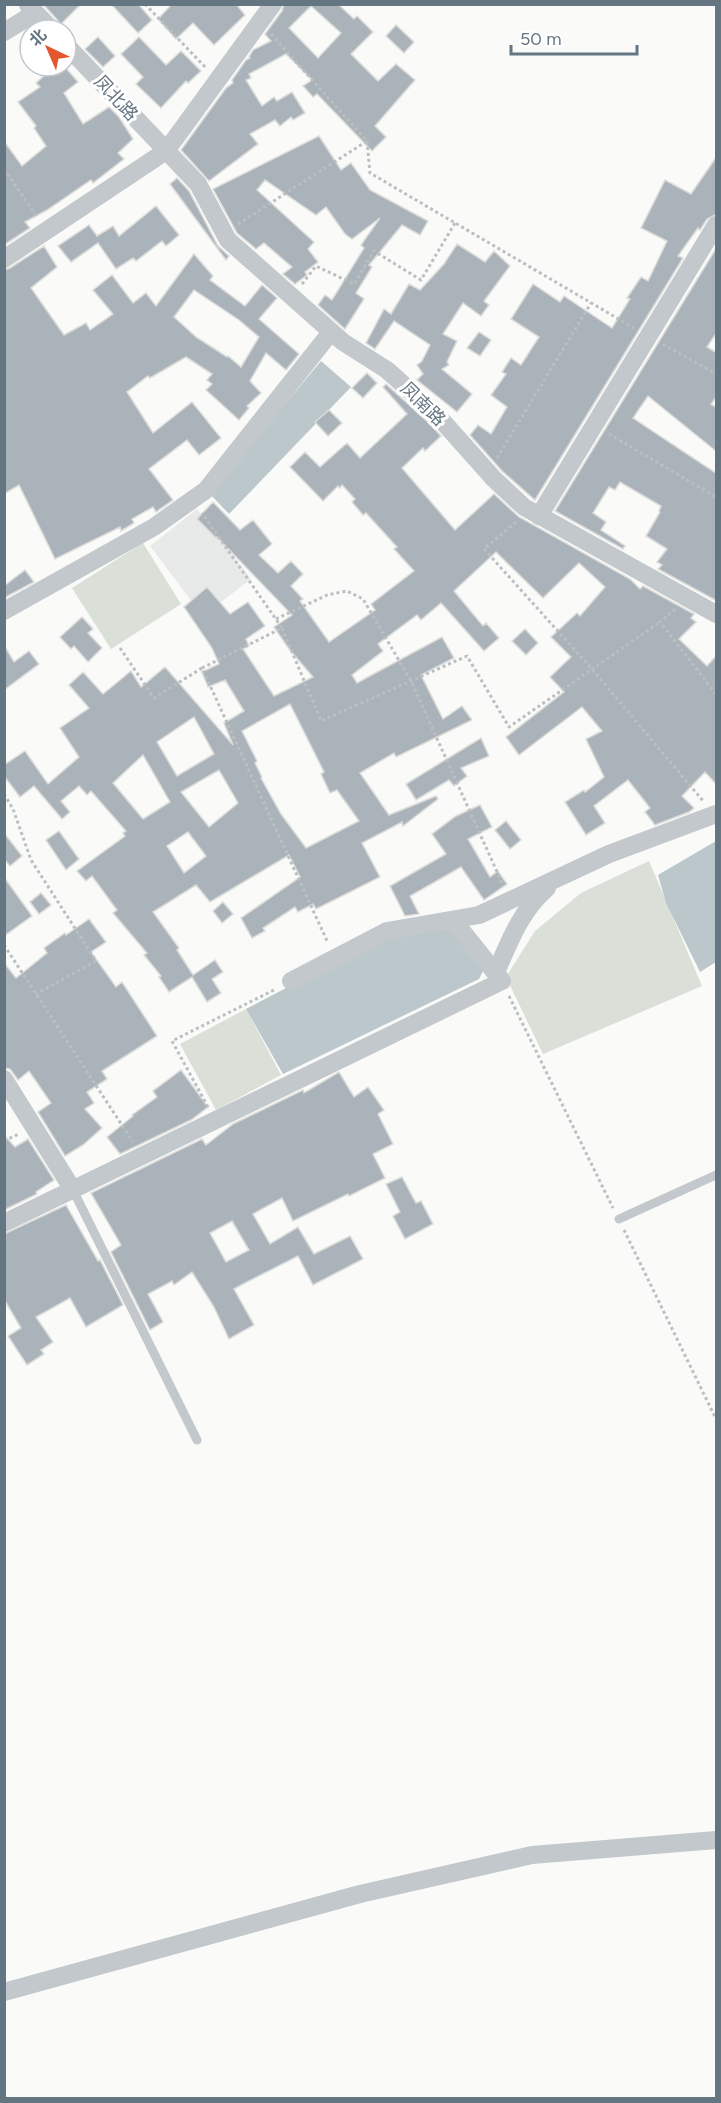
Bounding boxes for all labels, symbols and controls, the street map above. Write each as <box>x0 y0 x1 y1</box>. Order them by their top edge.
north arrow <box>18 18 78 78</box>
scale bar <box>511 18 637 56</box>
text: 北 <box>26 25 50 50</box>
text: 50 m <box>520 28 562 50</box>
street label: 凤北路 <box>90 71 142 125</box>
street label: 凤南路 <box>396 377 450 431</box>

